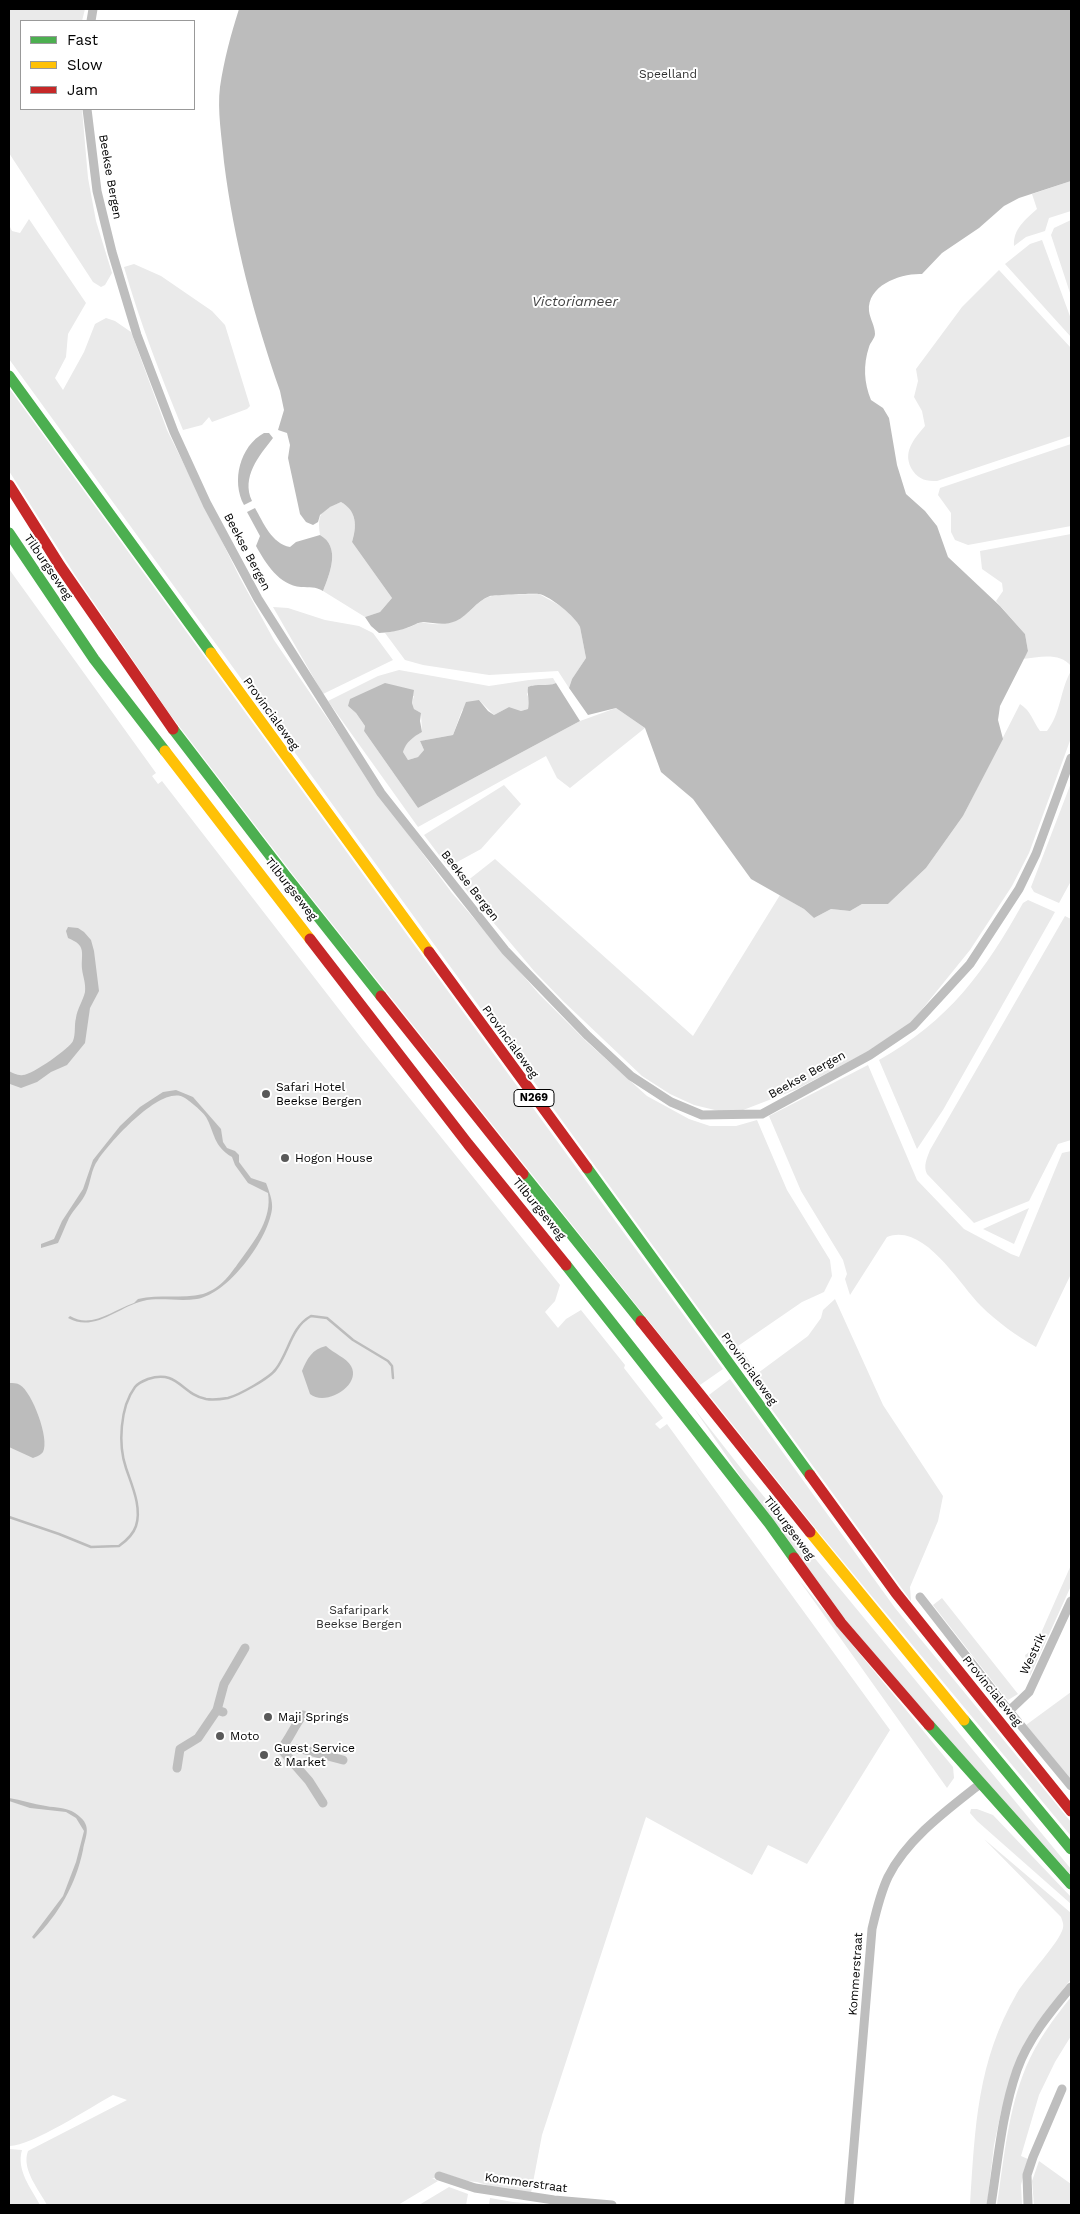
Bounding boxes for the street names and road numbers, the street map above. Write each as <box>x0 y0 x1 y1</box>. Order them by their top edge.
street label: Beekse Bergen <box>95 134 125 220</box>
street label: Beekse Bergen <box>221 511 273 593</box>
street label: Tilburgseweg <box>21 531 75 603</box>
street label: Provincialeweg <box>240 675 302 753</box>
street label: Beekse Bergen <box>438 848 502 924</box>
street label: Tilburgseweg <box>262 855 320 923</box>
street label: Provincialeweg <box>479 1003 541 1081</box>
street label: Beekse Bergen <box>766 1048 848 1102</box>
road number: N269 <box>514 1090 554 1106</box>
street label: Tilburgseweg <box>509 1175 569 1243</box>
street label: Provincialeweg <box>718 1330 780 1408</box>
street label: Tilburgseweg <box>760 1493 818 1563</box>
street label: Westrik <box>1017 1631 1049 1677</box>
street label: Provincialeweg <box>959 1653 1025 1729</box>
street label: Kommerstraat <box>846 1932 866 2016</box>
street label: Kommerstraat <box>484 2170 568 2196</box>

